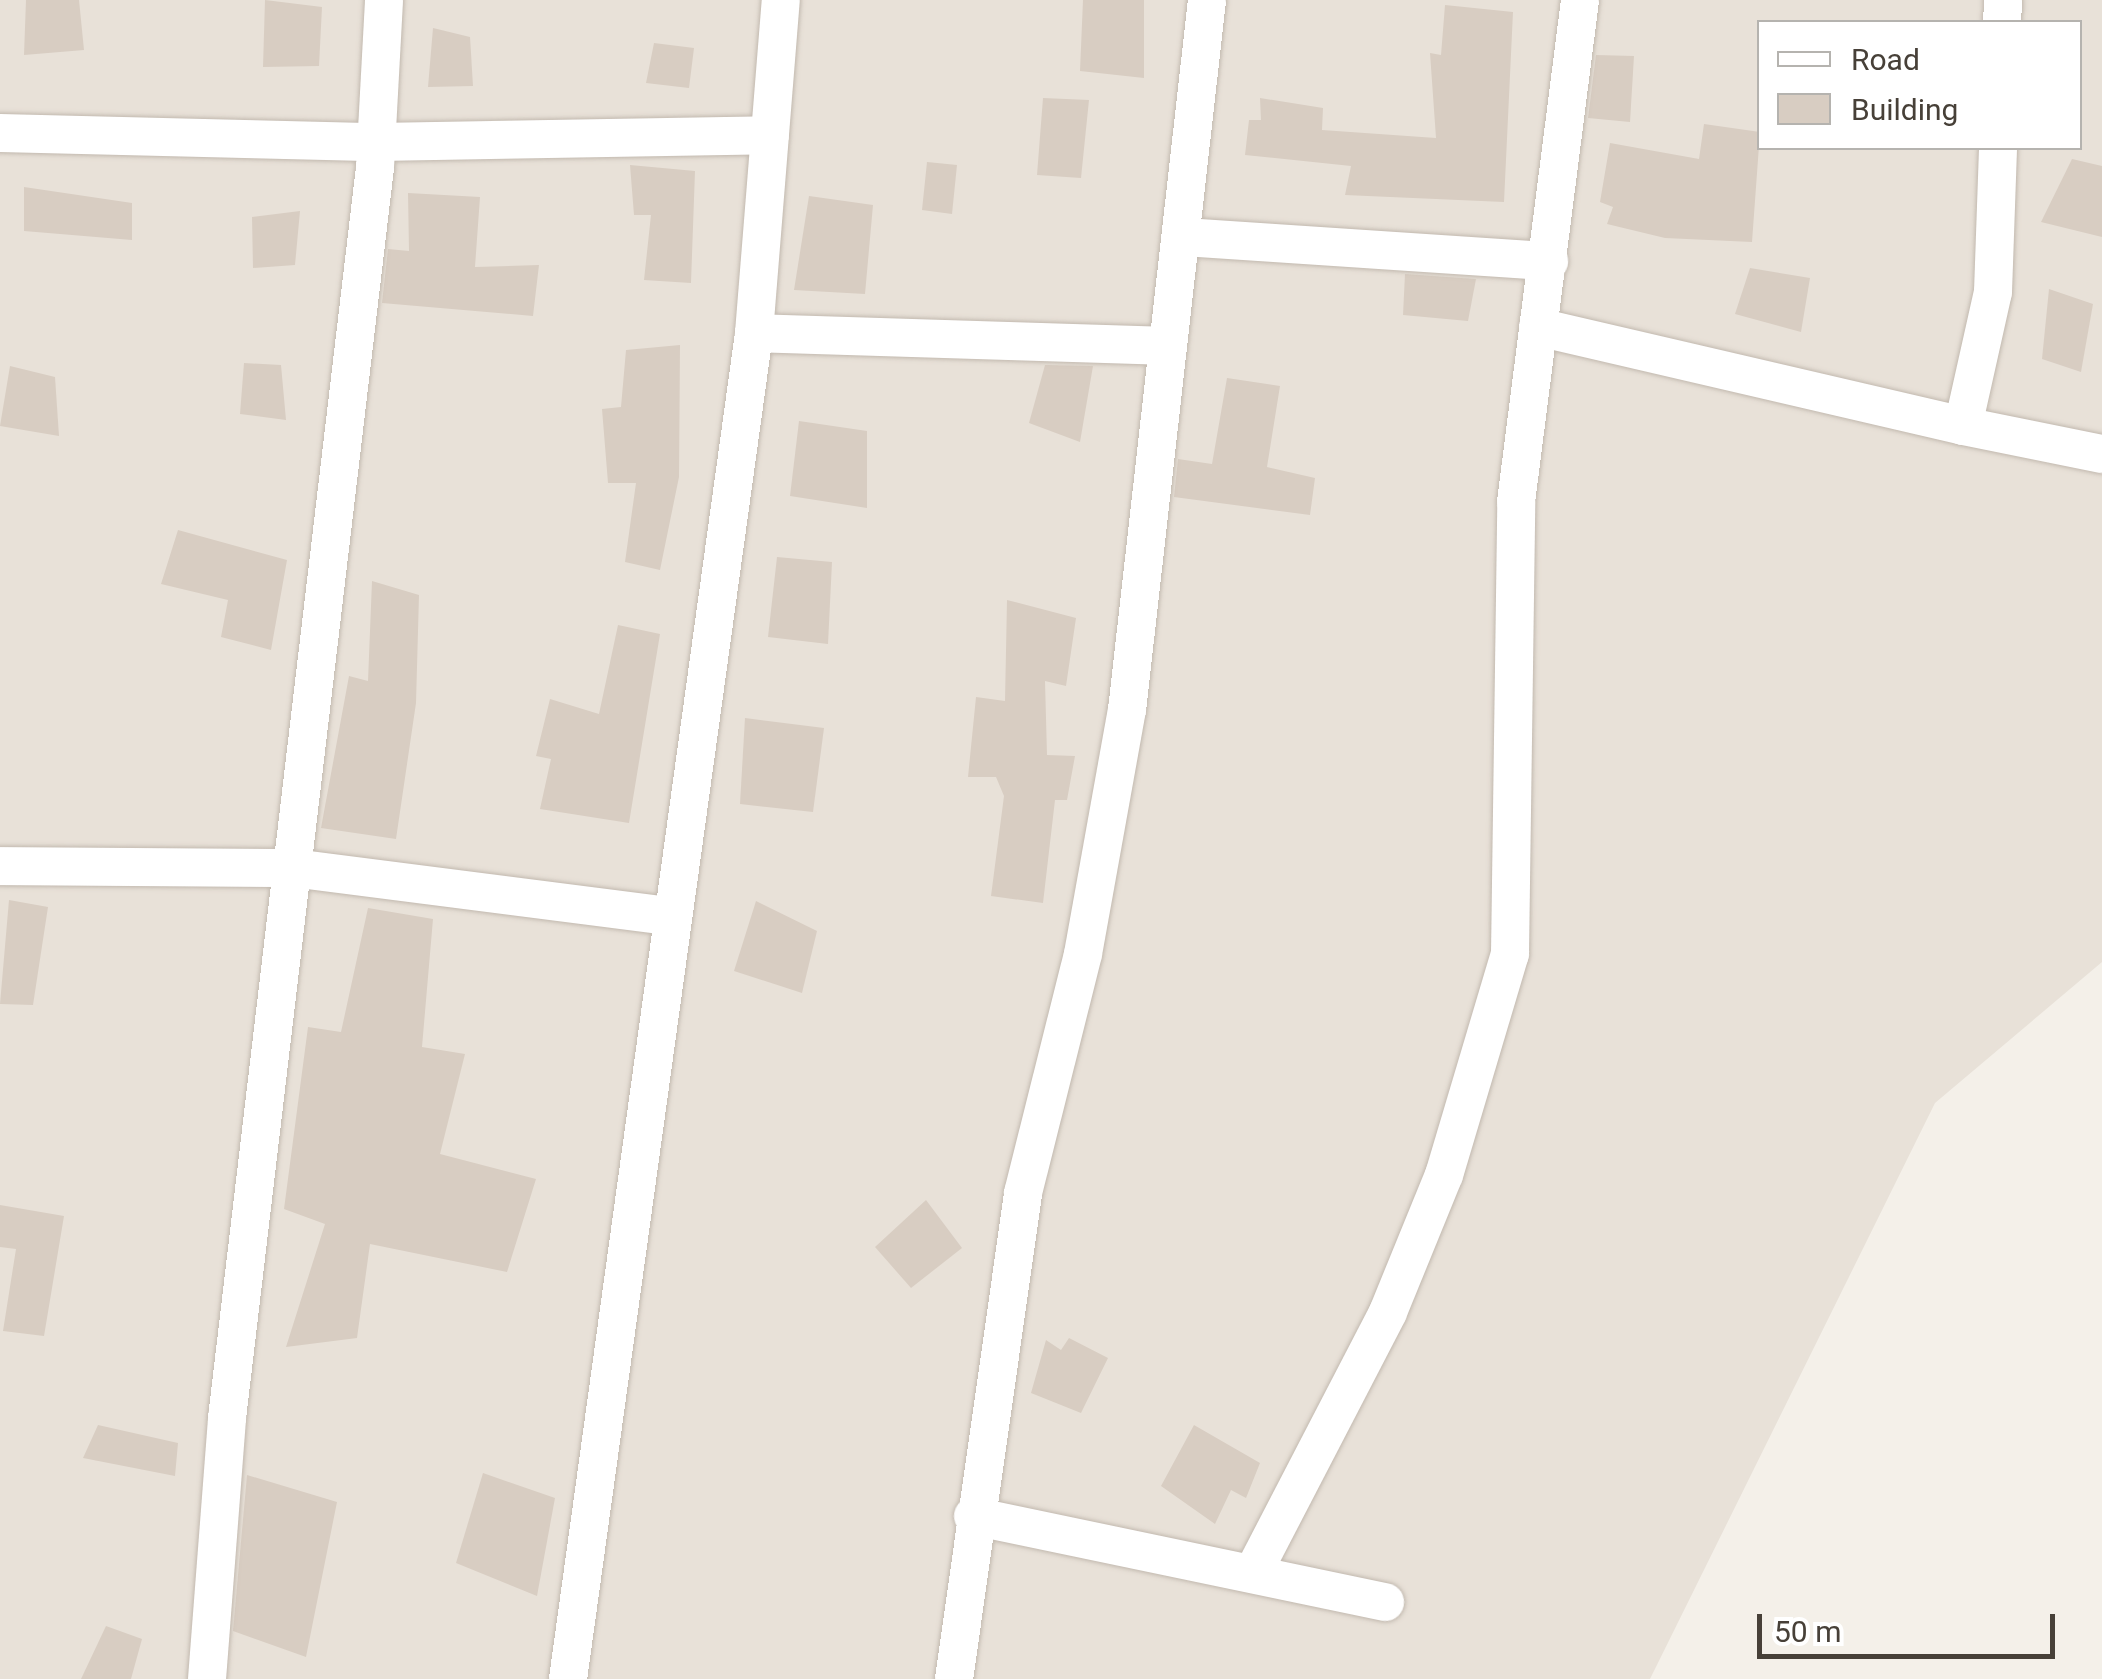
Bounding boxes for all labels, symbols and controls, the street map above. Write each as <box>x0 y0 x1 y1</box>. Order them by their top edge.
legend <box>1757 20 2082 150</box>
text: Road <box>1851 42 1920 77</box>
text: Building <box>1851 92 1958 127</box>
scale bar <box>1762 1594 2060 1656</box>
text: 50 m <box>1774 1614 1841 1649</box>

